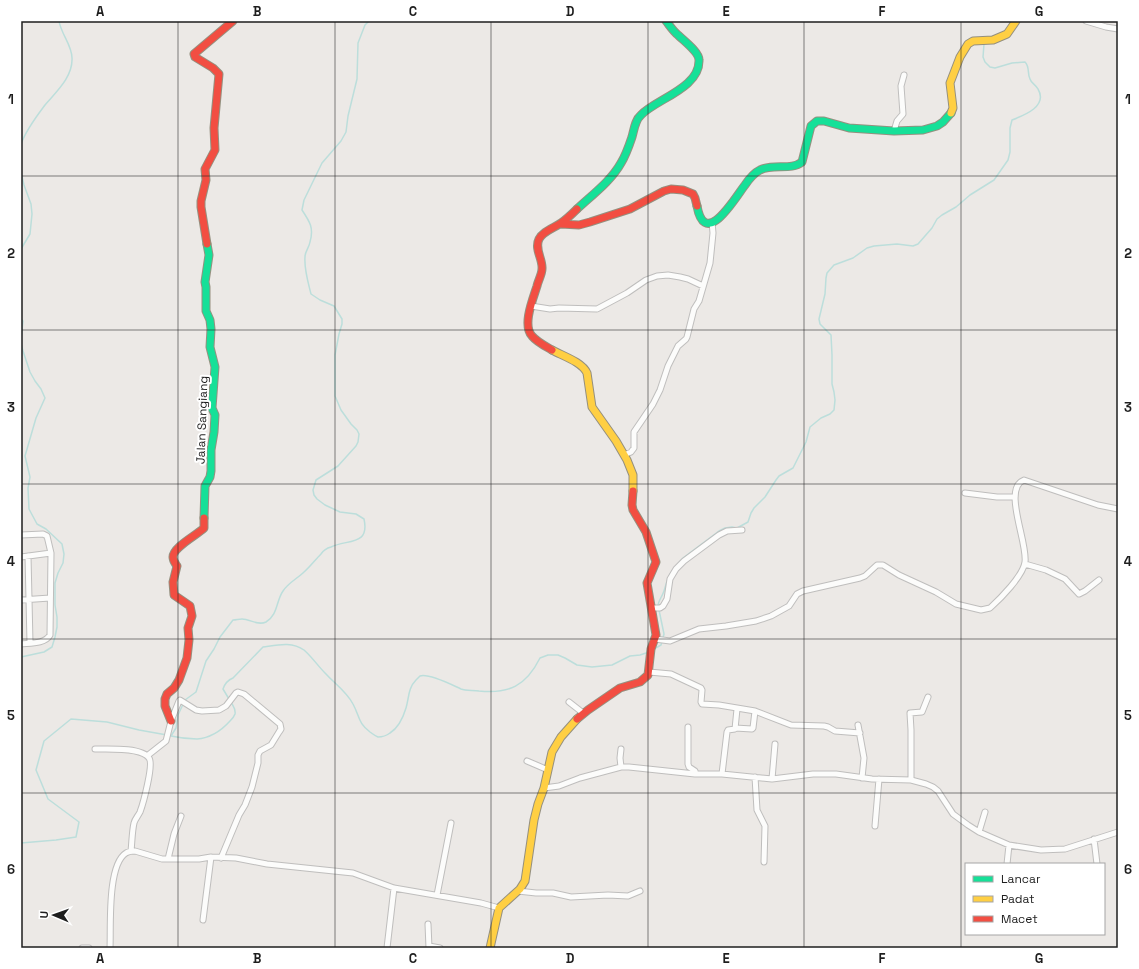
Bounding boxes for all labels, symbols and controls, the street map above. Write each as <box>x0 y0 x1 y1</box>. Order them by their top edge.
text: A <box>96 3 105 20</box>
text: B <box>253 3 262 20</box>
text: C <box>409 3 417 20</box>
text: D <box>566 3 575 20</box>
text: E <box>722 3 730 20</box>
text: F <box>879 3 886 20</box>
text: G <box>1035 3 1043 20</box>
text: 1 <box>8 91 14 108</box>
text: 1 <box>1125 91 1131 108</box>
text: 2 <box>7 245 15 262</box>
text: 2 <box>1124 245 1132 262</box>
street label: Jalan Sangiang <box>192 376 212 464</box>
text: 3 <box>7 399 15 416</box>
text: 3 <box>1124 399 1132 416</box>
text: 4 <box>7 553 15 570</box>
text: 4 <box>1124 553 1132 570</box>
text: 5 <box>7 707 15 724</box>
text: 5 <box>1124 707 1132 724</box>
text: 6 <box>7 861 15 878</box>
text: 6 <box>1124 861 1132 878</box>
legend <box>965 863 1105 935</box>
text: Lancar <box>1001 871 1041 887</box>
text: Padat <box>1001 891 1035 907</box>
north arrow <box>34 895 74 935</box>
text: U <box>37 911 51 919</box>
text: Macet <box>1001 911 1038 927</box>
text: A <box>96 950 105 967</box>
text: B <box>253 950 262 967</box>
text: C <box>409 950 417 967</box>
text: D <box>566 950 575 967</box>
text: E <box>722 950 730 967</box>
text: F <box>879 950 886 967</box>
text: G <box>1035 950 1043 967</box>

